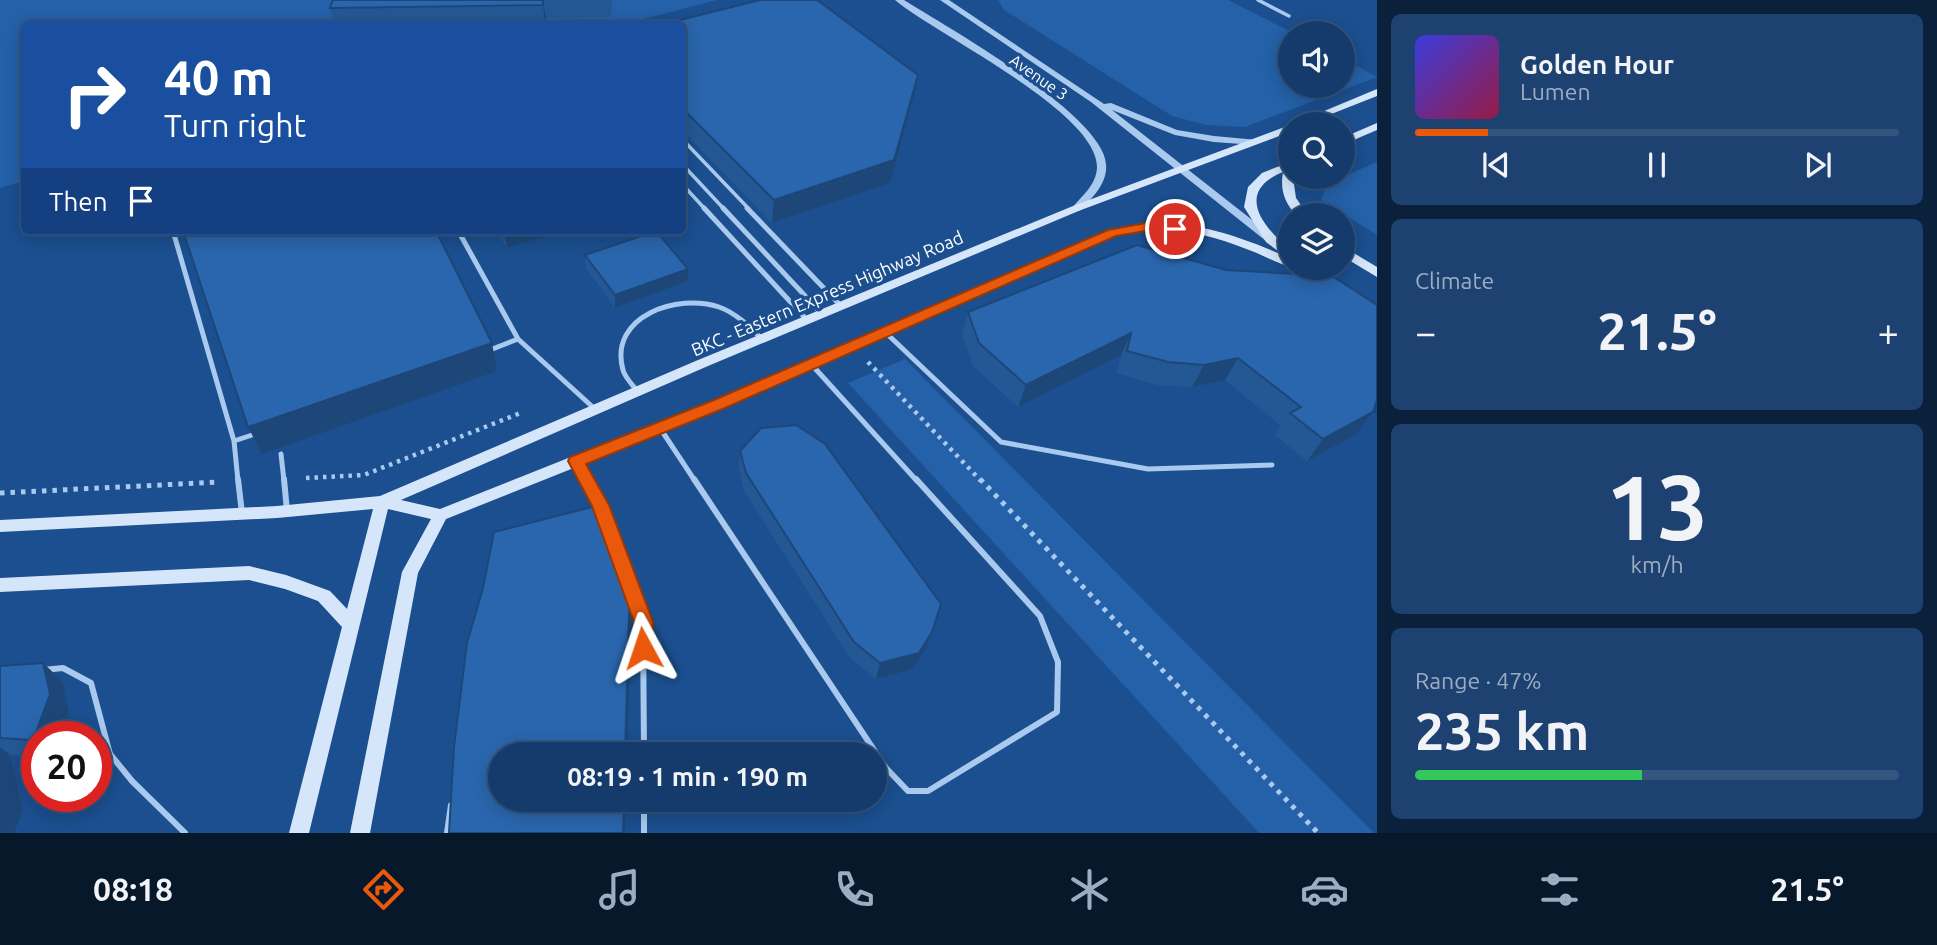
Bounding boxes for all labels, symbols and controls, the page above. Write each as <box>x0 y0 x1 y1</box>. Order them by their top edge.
map controls <box>1278 21 1355 280</box>
button: sound <box>1278 21 1355 98</box>
icon: right <box>49 49 140 140</box>
text: 40 m <box>164 49 273 104</box>
text: Golden Hour <box>1520 50 1674 79</box>
street label: Avenue 3 <box>1007 51 1071 103</box>
text: Lumen <box>1520 79 1591 104</box>
text: Turn right <box>164 107 306 143</box>
button: search <box>1278 112 1355 189</box>
icon: previous <box>1477 146 1515 184</box>
icon: pause <box>1638 146 1676 184</box>
icon: next <box>1799 146 1837 184</box>
icon: arrive <box>122 182 160 220</box>
text: Then <box>49 187 108 216</box>
pin <box>1145 199 1205 259</box>
button: layers <box>1278 203 1355 280</box>
icon: arrive <box>1156 210 1194 248</box>
street label: BKC - Eastern Express Highway Road <box>688 227 966 359</box>
text: Climate <box>1415 268 1494 293</box>
text: 21.5° <box>1597 302 1717 360</box>
text: − <box>1415 311 1436 353</box>
text: + <box>1878 311 1899 353</box>
text: 13 <box>1606 455 1708 557</box>
text: km/h <box>1630 552 1684 577</box>
position arrow <box>606 611 680 685</box>
text: Range · 47% <box>1415 668 1542 693</box>
text: 235 km <box>1415 702 1589 760</box>
speed limit sign: 20 <box>21 721 112 812</box>
text: 08:19 · 1 min · 190 m <box>567 762 808 791</box>
icon: directions <box>359 865 408 914</box>
icon: music <box>595 865 644 914</box>
icon: phone <box>830 865 879 914</box>
icon: climate <box>1065 865 1114 914</box>
icon: car <box>1300 865 1349 914</box>
icon: filters <box>1535 865 1584 914</box>
text: 08:18 <box>93 871 173 907</box>
text: 21.5° <box>1770 871 1844 907</box>

